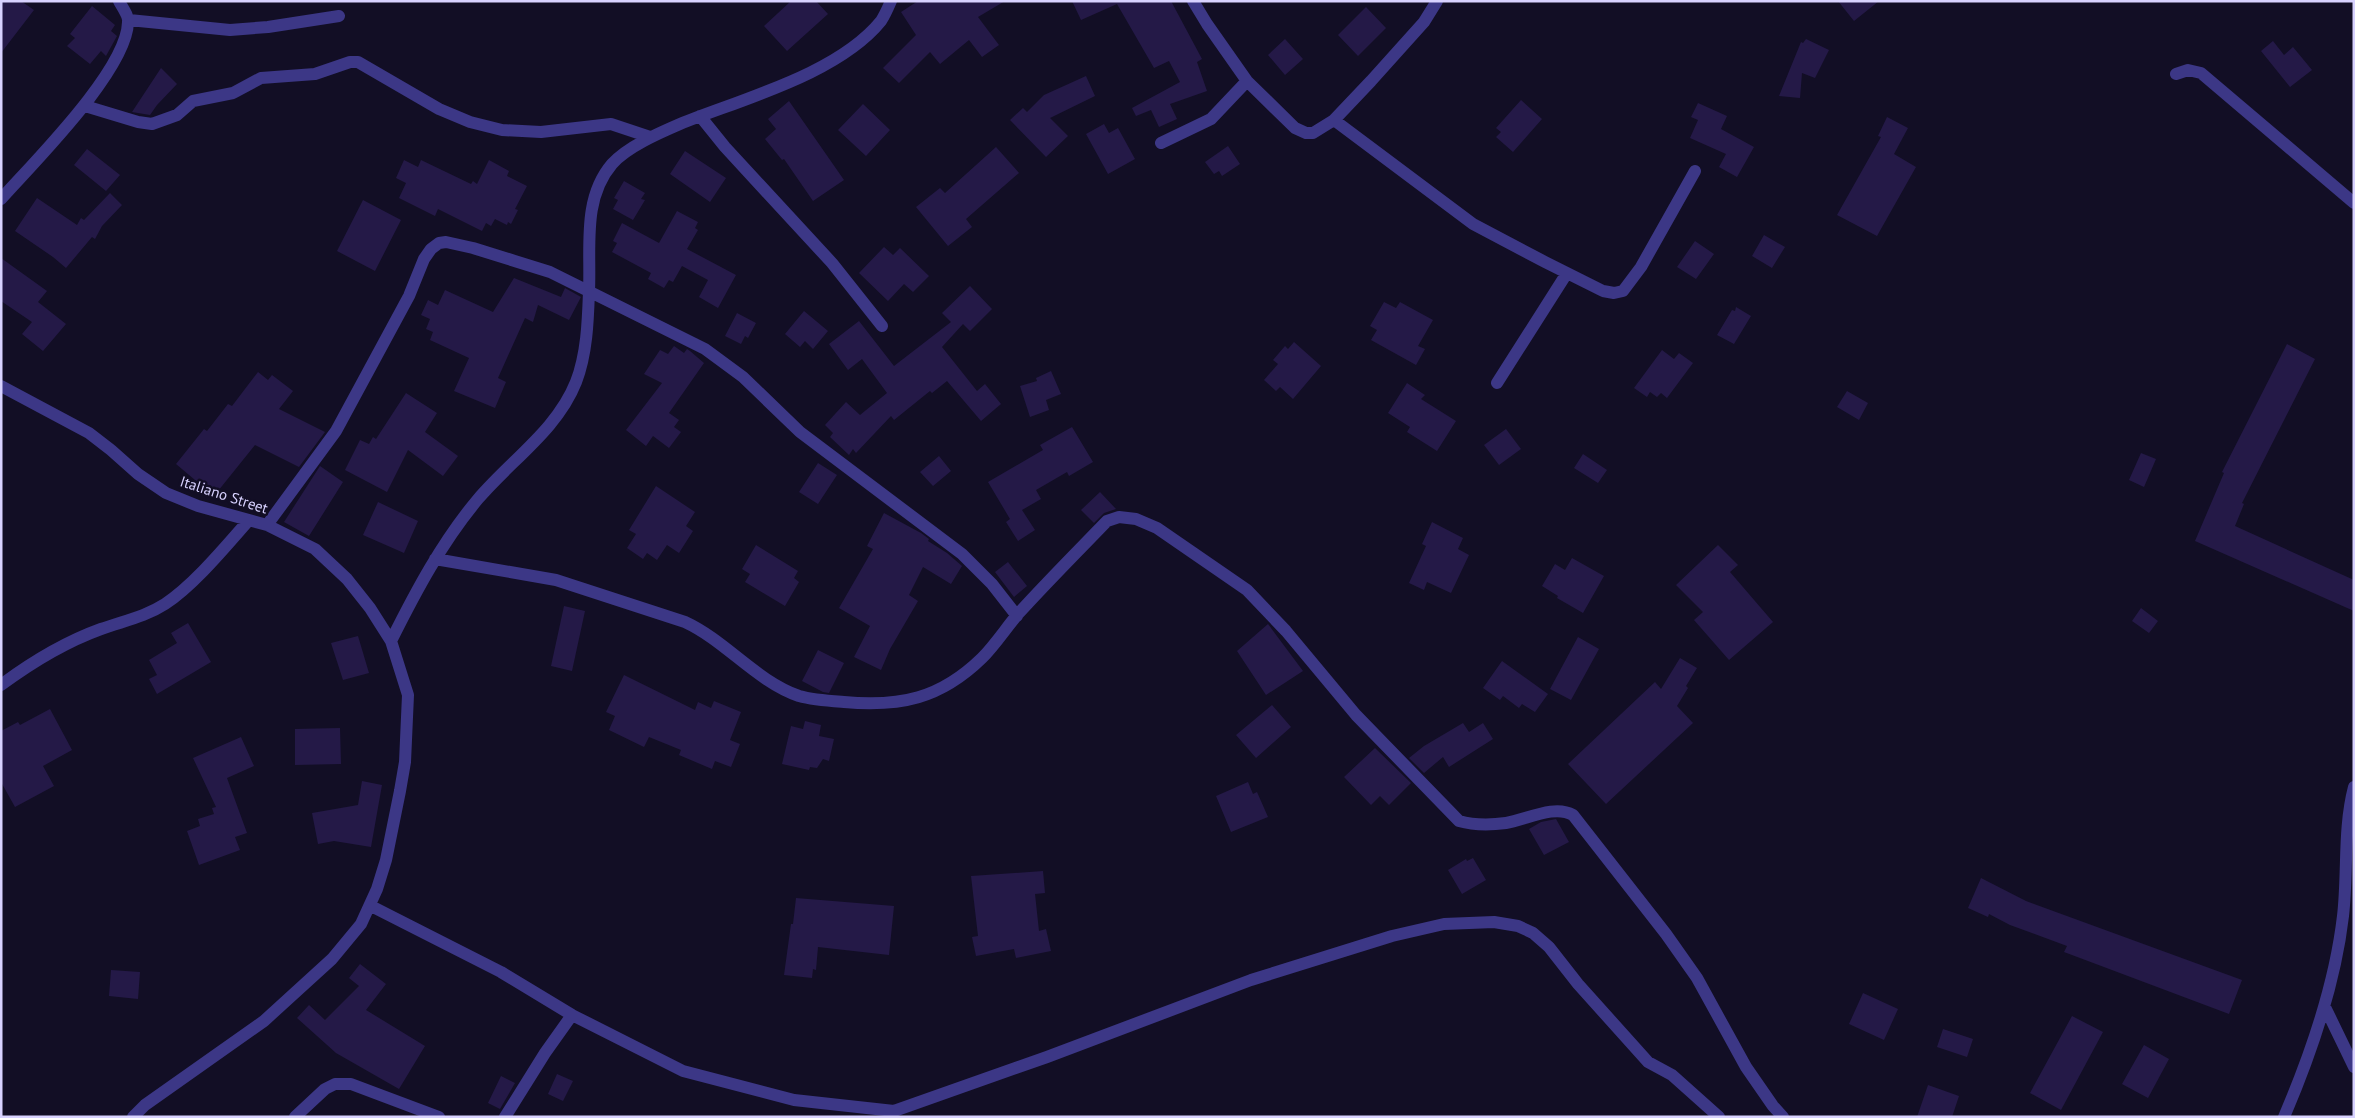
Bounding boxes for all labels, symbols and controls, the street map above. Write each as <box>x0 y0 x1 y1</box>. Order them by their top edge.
street label: Italiano Street <box>178 471 271 518</box>

